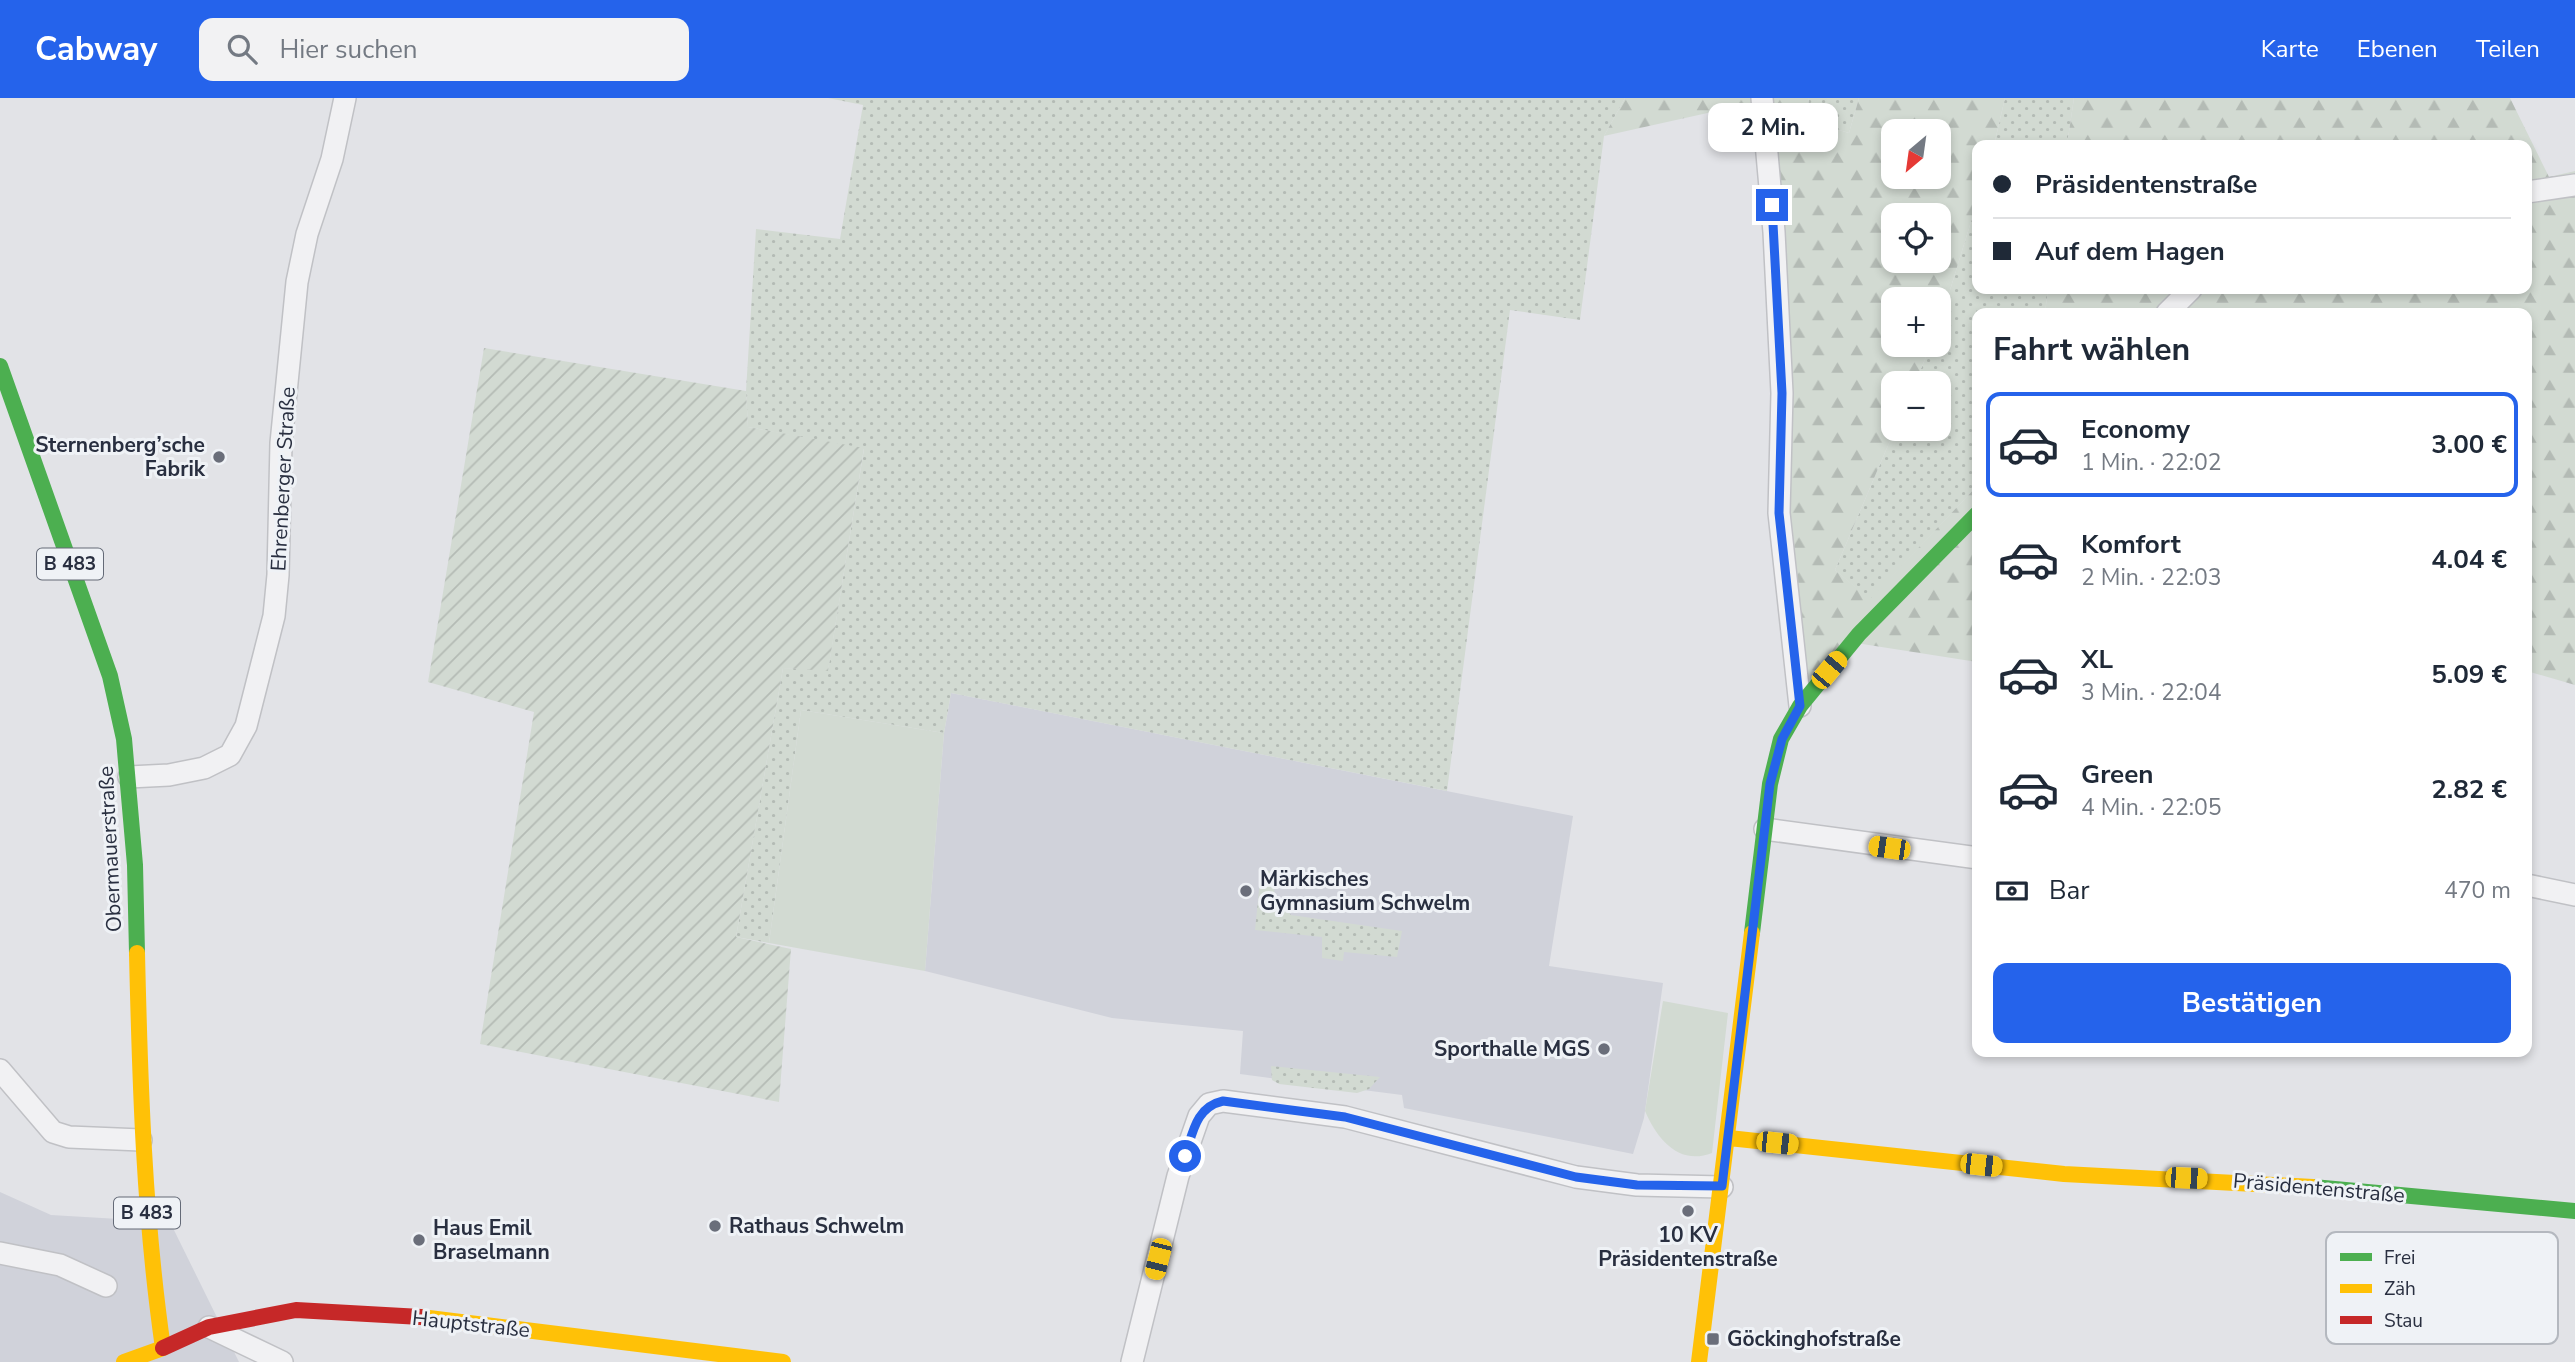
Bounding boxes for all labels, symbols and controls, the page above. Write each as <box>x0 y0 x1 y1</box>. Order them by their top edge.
search box <box>199 18 689 81</box>
text: Cabway <box>35 27 157 72</box>
icon: search <box>223 30 261 68</box>
text: Hier suchen <box>279 32 418 67</box>
text: Karte <box>2261 33 2319 65</box>
text: Ebenen <box>2357 33 2438 65</box>
text: Teilen <box>2476 33 2540 65</box>
callout: 2 Min. <box>1707 104 1837 153</box>
text: 2 Min. <box>1741 112 1806 143</box>
north arrow <box>1881 119 1951 189</box>
map controls <box>1881 119 1951 441</box>
text: Präsidentenstraße <box>2035 167 2257 202</box>
route end <box>1756 189 1788 221</box>
button: locate <box>1881 203 1951 273</box>
text: Auf dem Hagen <box>2035 234 2225 269</box>
button: + <box>1881 287 1951 357</box>
text: Fahrt wählen <box>1993 328 2190 371</box>
button: − <box>1881 371 1951 441</box>
street label: Ehrenberger Straße <box>264 386 302 572</box>
text: Economy <box>2081 412 2190 447</box>
icon: car <box>1997 413 2060 476</box>
text: 3.00 € <box>2431 427 2507 462</box>
place label: Sternenberg’sche Fabrik <box>35 431 206 483</box>
text: 1 Min. · 22:02 <box>2081 447 2222 478</box>
marker: Sternenberg’sche Fabrik <box>211 449 227 465</box>
text: Komfort <box>2081 527 2181 562</box>
icon: car <box>1997 528 2060 591</box>
text: 4.04 € <box>2431 542 2507 577</box>
road number: B 483 <box>37 548 103 579</box>
text: 2 Min. · 22:03 <box>2081 562 2222 593</box>
text: XL <box>2081 642 2113 677</box>
icon: car <box>1997 643 2060 706</box>
car <box>1808 647 1851 693</box>
text: 5.09 € <box>2431 657 2507 692</box>
text: 3 Min. · 22:04 <box>2081 677 2222 708</box>
text: Green <box>2081 757 2154 792</box>
icon: car <box>1997 758 2060 821</box>
street label: Obermauerstraße <box>92 765 128 933</box>
text: 2.82 € <box>2431 772 2507 807</box>
text: 4 Min. · 22:05 <box>2081 792 2222 823</box>
car <box>1867 835 1912 861</box>
place label: Märkisches Gymnasium Schwelm <box>1260 865 1470 917</box>
icon: cash <box>1993 872 2031 910</box>
text: Bar <box>2049 873 2090 908</box>
text: 470 m <box>2444 875 2511 906</box>
marker: Märkisches Gymnasium Schwelm <box>1238 883 1254 899</box>
button: Bestätigen <box>1993 963 2511 1043</box>
place label: Sporthalle MGS <box>1434 1035 1590 1063</box>
marker: Sporthalle MGS <box>1596 1041 1612 1057</box>
car <box>1756 1130 1799 1156</box>
route start <box>1169 1140 1201 1172</box>
car <box>1960 1152 2003 1178</box>
car <box>2165 1167 2208 1189</box>
street label: Präsidentenstraße <box>2232 1167 2406 1209</box>
road number: B 483 <box>114 1198 180 1228</box>
marker: 10 KV Präsidentenstraße <box>1680 1203 1696 1219</box>
place label: Rathaus Schwelm <box>729 1212 904 1240</box>
place label: Haus Emil Braselmann <box>433 1214 550 1266</box>
marker: Rathaus Schwelm <box>707 1218 723 1234</box>
place label: 10 KV Präsidentenstraße <box>1598 1221 1778 1273</box>
marker: Haus Emil Braselmann <box>411 1232 427 1248</box>
legend <box>2326 1232 2558 1344</box>
car <box>1143 1236 1174 1282</box>
text: Frei <box>2384 1245 2415 1271</box>
text: Zäh <box>2384 1276 2416 1302</box>
street label: Hauptstraße <box>411 1304 531 1344</box>
text: Stau <box>2384 1308 2423 1334</box>
place label: Göckinghofstraße <box>1727 1325 1901 1353</box>
marker: Göckinghofstraße <box>1705 1331 1721 1347</box>

